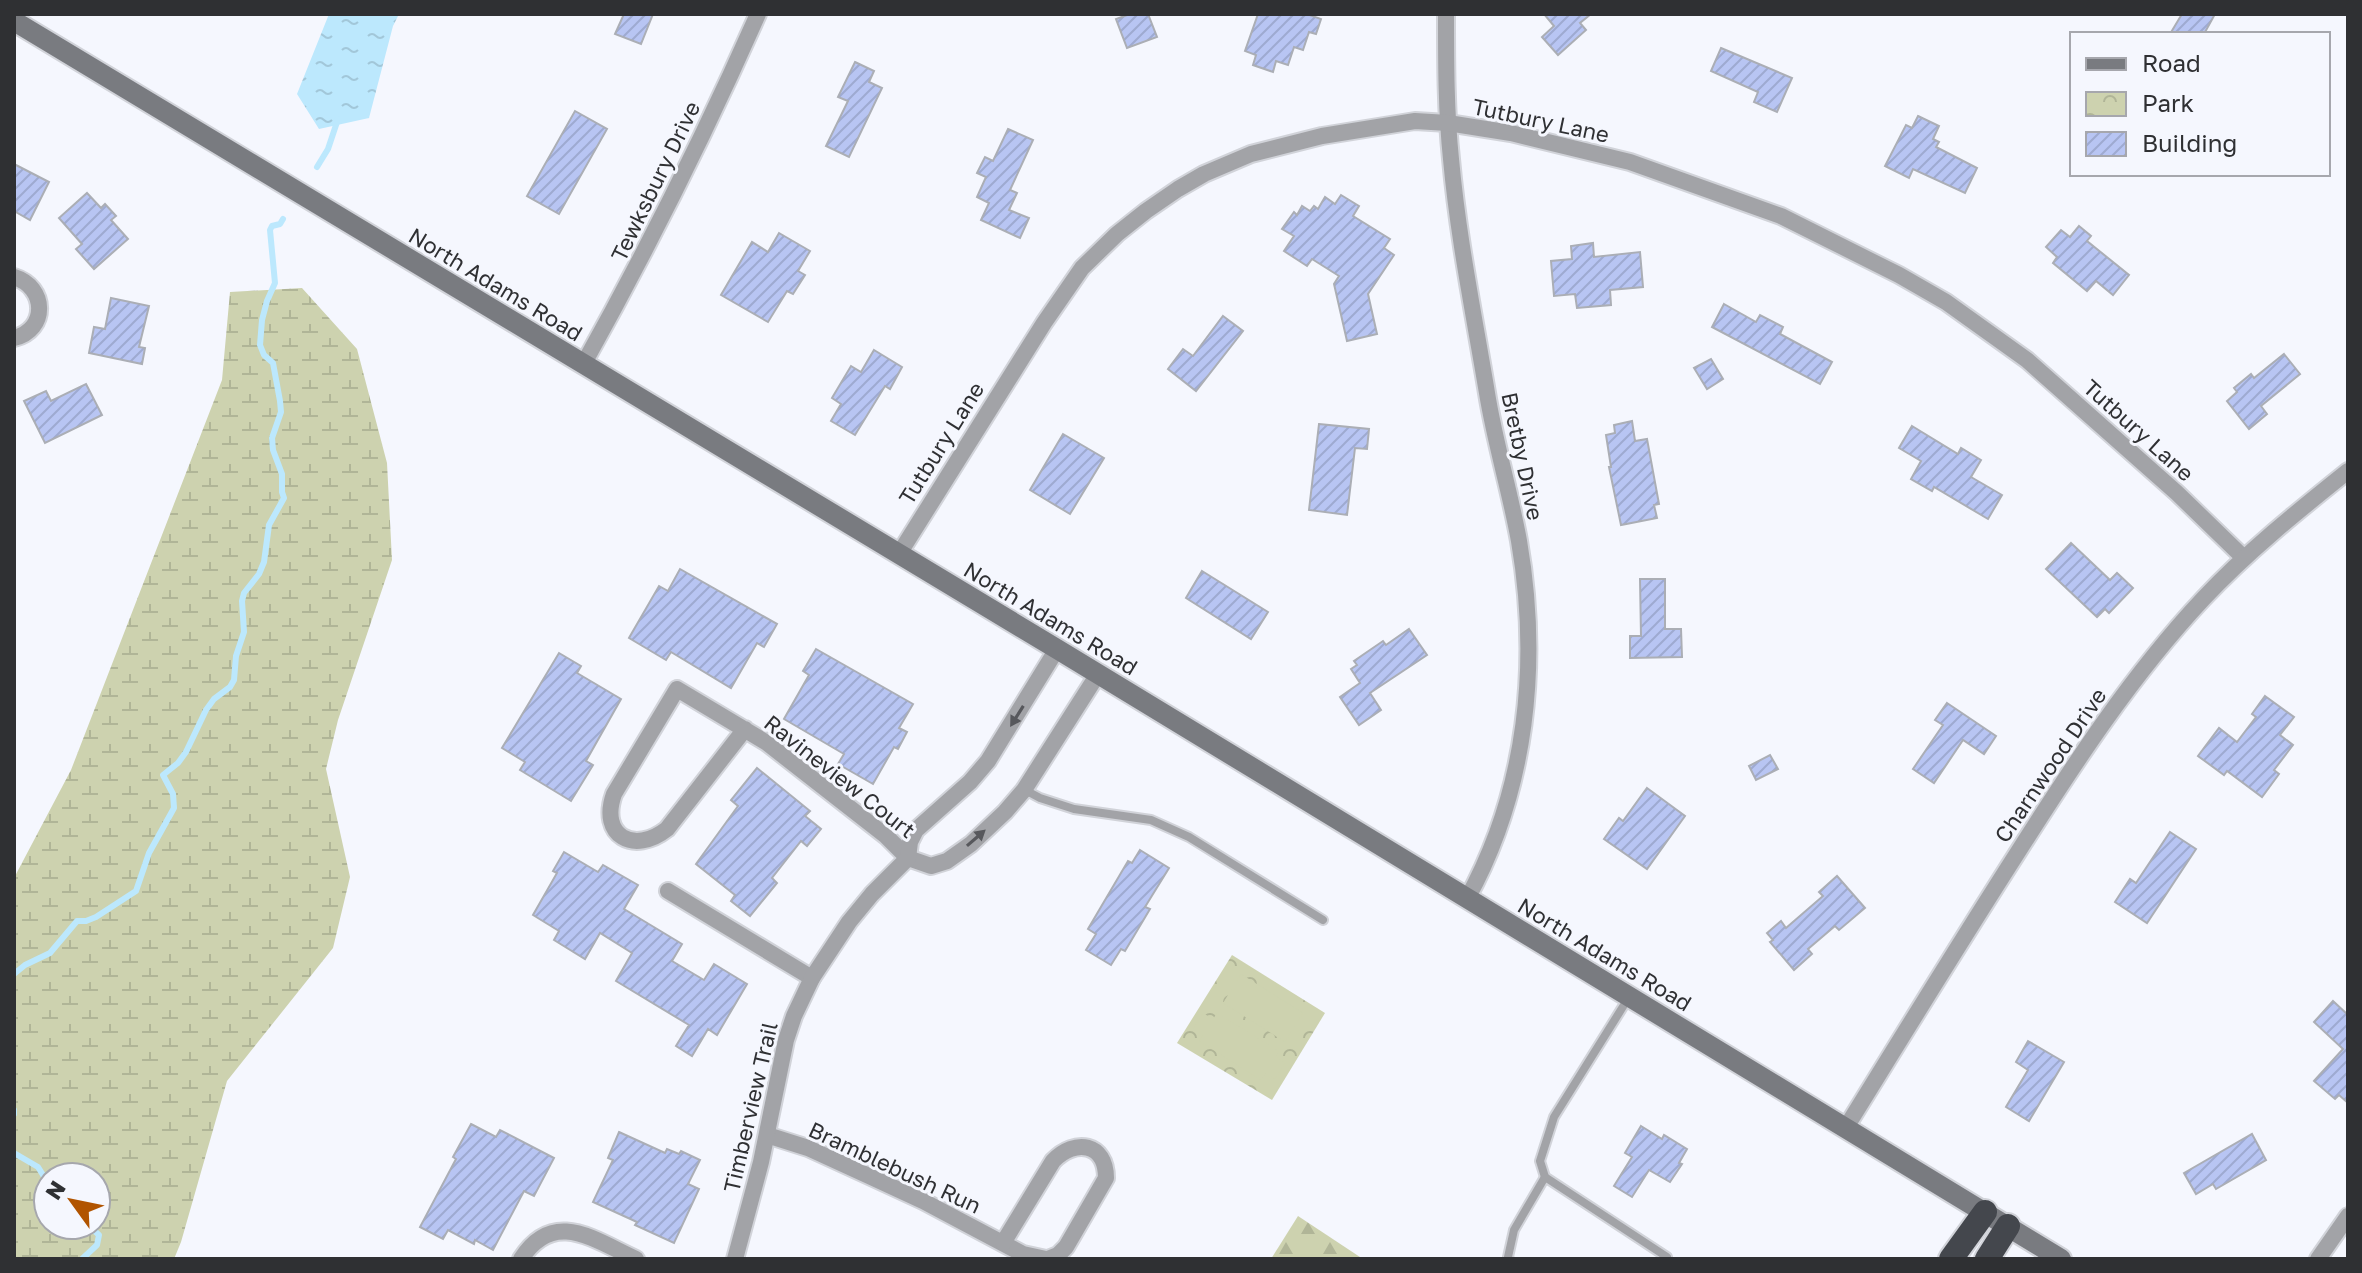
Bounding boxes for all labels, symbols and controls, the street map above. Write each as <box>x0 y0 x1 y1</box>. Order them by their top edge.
legend <box>2070 32 2330 176</box>
text: Road <box>2142 48 2201 77</box>
text: Park <box>2142 88 2194 117</box>
street label: Tutbury Lane <box>1470 92 1612 148</box>
street label: Tewksbury Drive <box>605 97 705 265</box>
text: Building <box>2142 128 2237 157</box>
street label: North Adams Road <box>404 221 588 347</box>
street label: Tutbury Lane <box>2078 373 2200 487</box>
street label: Tutbury Lane <box>893 377 989 509</box>
street label: Bretby Drive <box>1496 390 1550 522</box>
street label: North Adams Road <box>959 555 1143 681</box>
street label: Charnwood Drive <box>1988 683 2112 847</box>
one-way arrow <box>1011 705 1025 727</box>
street label: Ravineview Court <box>759 709 921 843</box>
one-way arrow <box>966 830 986 847</box>
street label: North Adams Road <box>1513 891 1697 1017</box>
street label: Timberview Trail <box>717 1019 783 1195</box>
street label: Bramblebush Run <box>805 1115 985 1219</box>
north arrow <box>32 1161 112 1241</box>
text: N <box>39 1175 71 1204</box>

